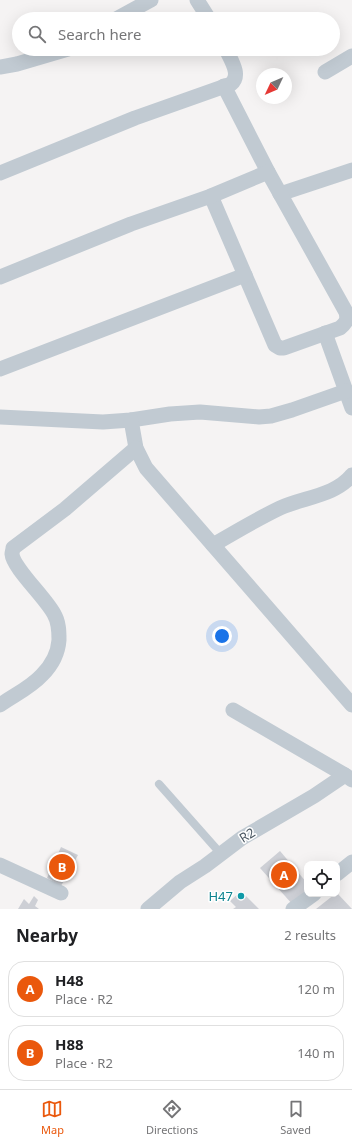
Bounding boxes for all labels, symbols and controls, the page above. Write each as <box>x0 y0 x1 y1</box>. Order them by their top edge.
search box <box>12 12 340 56</box>
icon: search <box>26 23 48 45</box>
text: Search here <box>58 24 141 44</box>
north arrow <box>256 68 292 104</box>
your location <box>212 626 232 646</box>
street label: R2 <box>236 823 258 847</box>
pin: B <box>49 852 75 882</box>
pin: A <box>271 860 297 890</box>
map controls <box>304 861 340 897</box>
button: locate <box>304 861 340 897</box>
place label: H47 <box>208 887 233 905</box>
marker: H47 <box>236 891 246 901</box>
text: Nearby <box>16 924 78 947</box>
text: 2 results <box>284 926 336 944</box>
text: H48 <box>55 970 84 990</box>
text: A <box>26 980 35 998</box>
text: 120 m <box>297 980 335 998</box>
text: Place · R2 <box>55 990 113 1008</box>
text: H88 <box>55 1034 84 1054</box>
text: B <box>26 1044 34 1062</box>
text: 140 m <box>297 1044 335 1062</box>
text: Place · R2 <box>55 1054 113 1072</box>
tab: Map <box>41 1098 64 1137</box>
tab: Directions <box>146 1098 198 1137</box>
tab: Saved <box>280 1098 311 1137</box>

